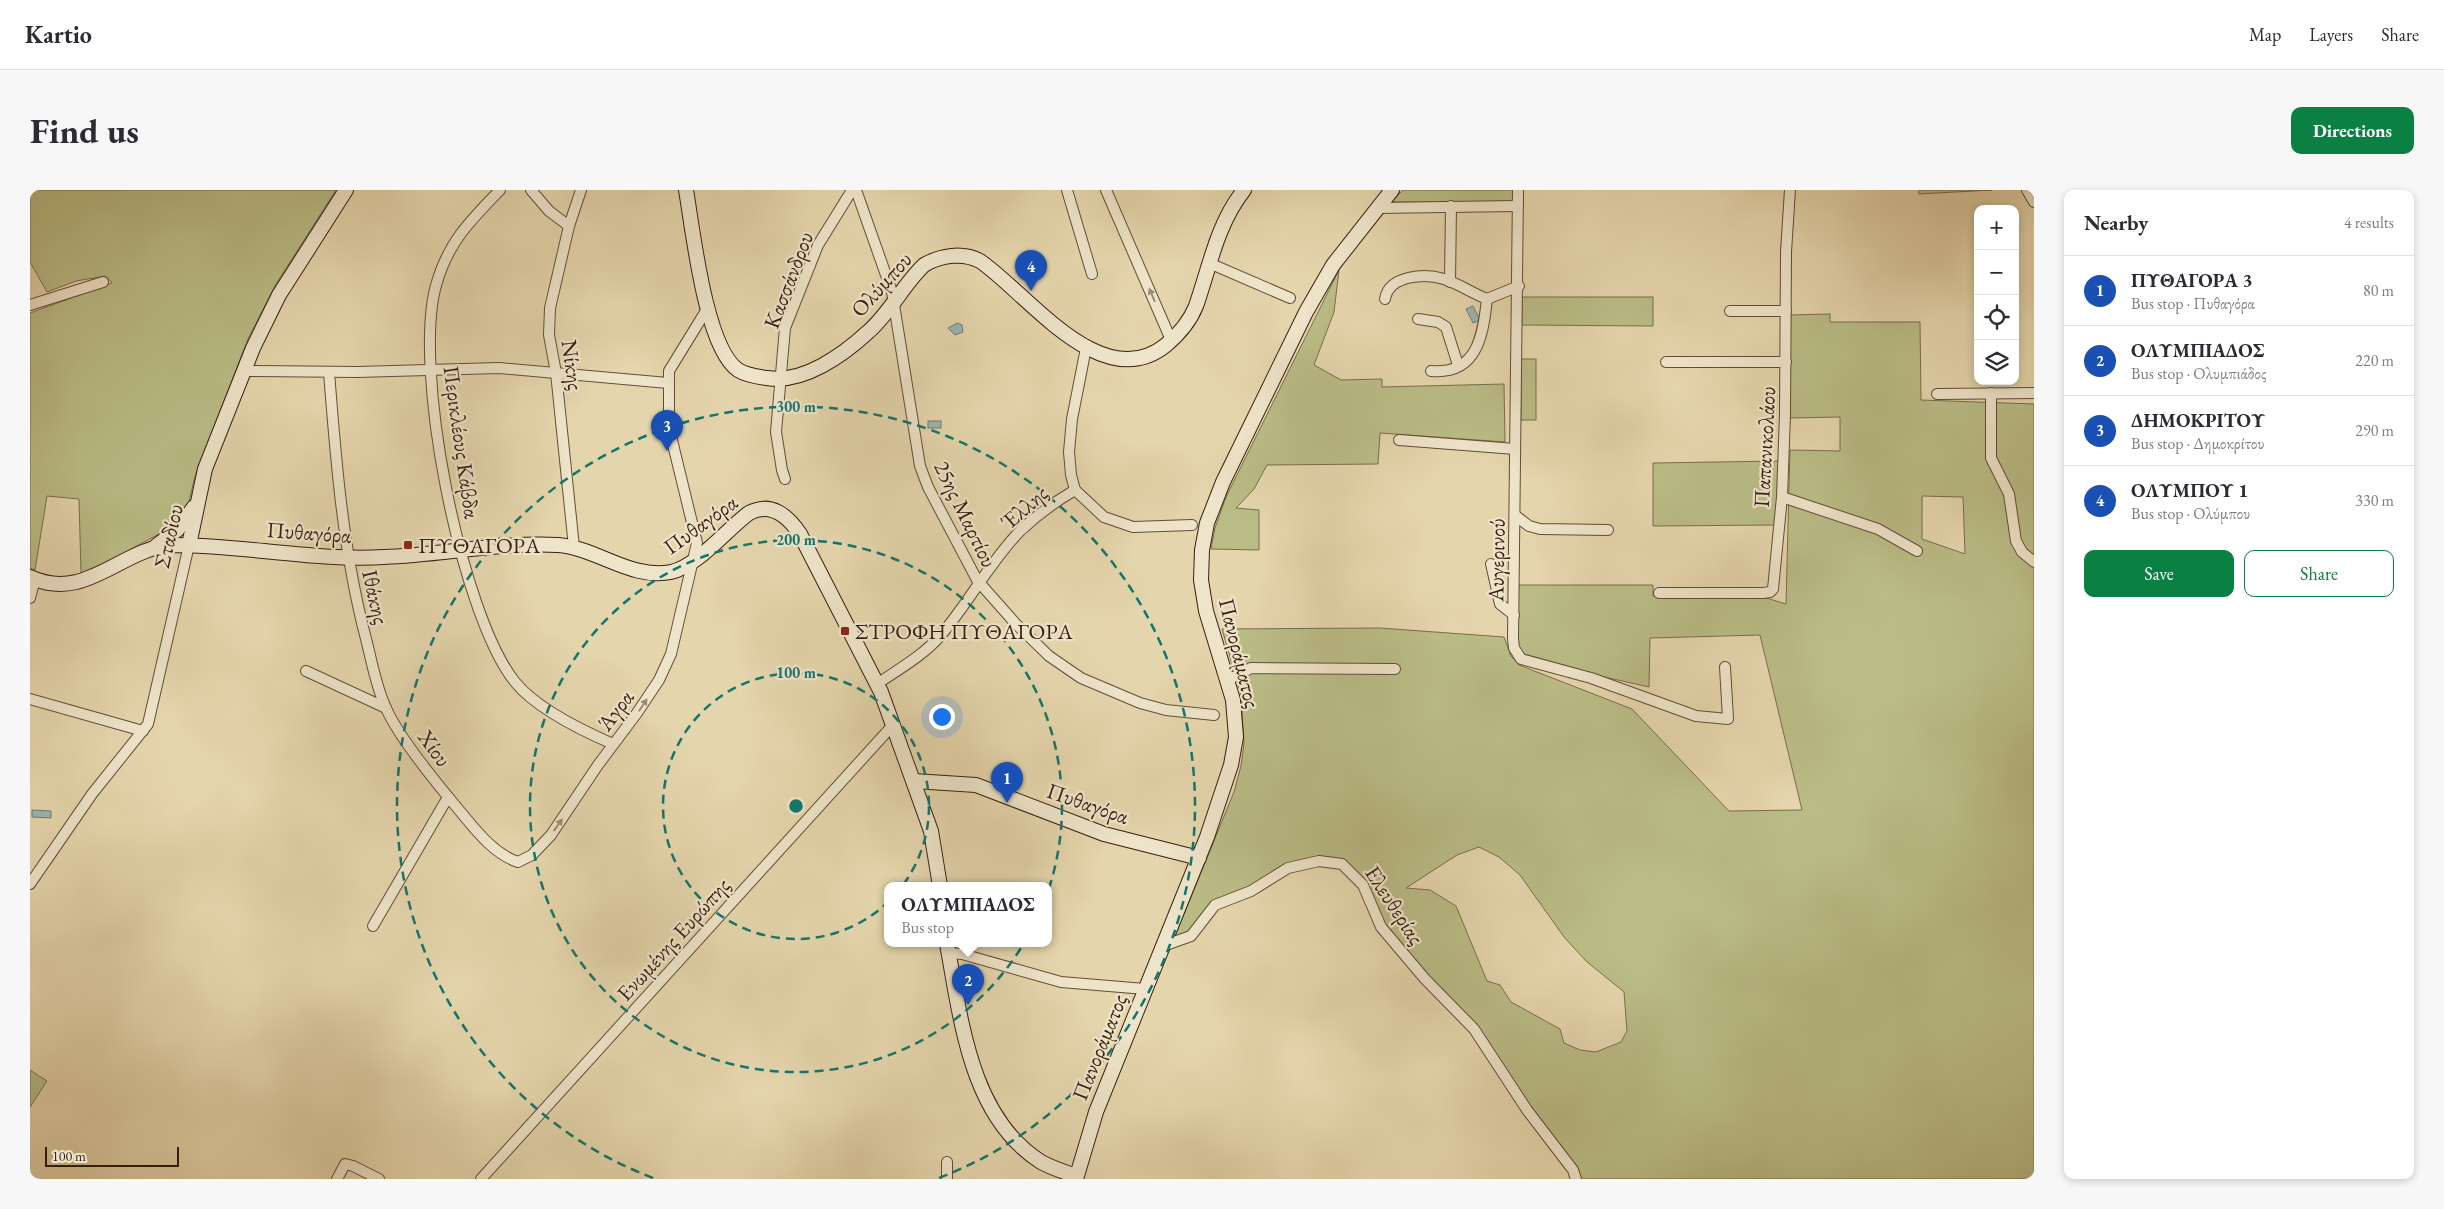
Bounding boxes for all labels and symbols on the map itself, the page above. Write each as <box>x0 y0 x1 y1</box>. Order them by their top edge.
street label: Κασσάνδρου <box>757 227 820 333</box>
street label: Ολύμπου <box>844 246 918 323</box>
pin: 4 <box>1015 250 1047 291</box>
one-way arrow <box>1148 288 1155 303</box>
street label: Νίκης <box>555 338 590 392</box>
street label: Περικλέους Κάβδα <box>436 364 487 521</box>
street label: Παπανικολάου <box>1747 386 1782 508</box>
text: 300 m <box>776 397 816 416</box>
pin: 3 <box>651 410 683 451</box>
street label: 25ης Μαρτίου <box>927 456 1004 572</box>
street label: Έλλης <box>994 479 1054 536</box>
street label: Πυθαγόρα <box>657 487 744 561</box>
street label: Σταδίου <box>147 501 190 571</box>
street label: Πυθαγόρα <box>266 515 353 550</box>
street label: Αυγερινού <box>1481 518 1512 603</box>
text: 200 m <box>776 530 816 549</box>
place label: ΠΥΘΑΓΟΡΑ <box>418 531 541 560</box>
marker: ΠΥΘΑΓΟΡΑ <box>402 539 414 551</box>
street label: Ιθάκης <box>355 567 396 627</box>
street label: Πανοράματος <box>1212 595 1267 711</box>
place label: ΣΤΡΟΦΗ ΠΥΘΑΓΟΡΑ <box>855 617 1074 646</box>
marker: ΣΤΡΟΦΗ ΠΥΘΑΓΟΡΑ <box>839 625 851 637</box>
text: 100 m <box>776 663 816 682</box>
street label: Άγρα <box>590 683 641 737</box>
one-way arrow <box>638 699 647 712</box>
your location <box>929 704 955 730</box>
street label: Χίου <box>411 723 458 773</box>
pin: 1 <box>991 762 1023 803</box>
street label: Πυθαγόρα <box>1043 776 1134 831</box>
centre of rings <box>787 797 805 815</box>
one-way arrow <box>553 819 563 832</box>
street label: Ελευθερίας <box>1358 860 1431 950</box>
street label: Ενωμένης Ευρώπης <box>610 871 737 1007</box>
pin: 2 <box>952 964 984 1005</box>
street label: Πανοράματος <box>1065 990 1134 1105</box>
scale bar <box>45 1144 179 1167</box>

